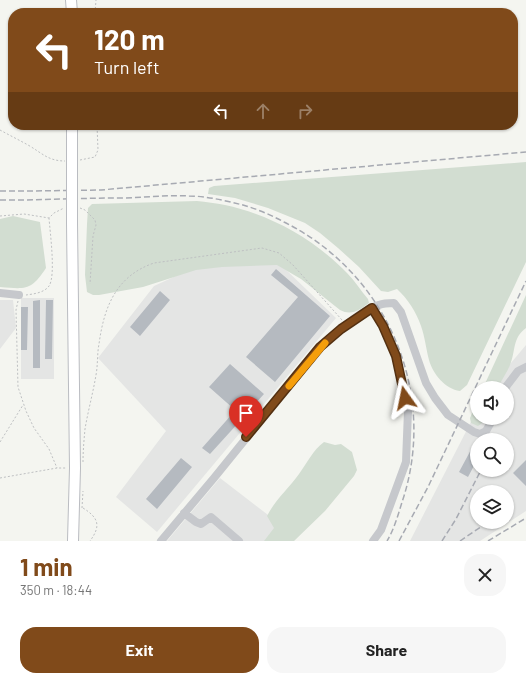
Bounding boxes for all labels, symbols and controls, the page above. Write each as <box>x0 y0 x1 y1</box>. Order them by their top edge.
text: 120 m <box>94 22 165 56</box>
icon: left <box>28 24 80 76</box>
text: Turn left <box>94 56 160 78</box>
icon: left <box>210 100 232 122</box>
icon: ahead <box>252 100 274 122</box>
icon: right <box>294 100 316 122</box>
position arrow <box>384 377 426 419</box>
map controls <box>470 381 514 529</box>
button: sound <box>470 381 514 425</box>
pin <box>229 396 263 437</box>
icon: arrive <box>235 402 257 424</box>
button: search <box>470 433 514 477</box>
button: layers <box>470 485 514 529</box>
text: 1 min <box>20 552 73 581</box>
button: close <box>464 554 506 596</box>
text: 350 m · 18:44 <box>20 582 92 598</box>
button: Exit <box>20 627 259 673</box>
button: Share <box>267 627 506 673</box>

